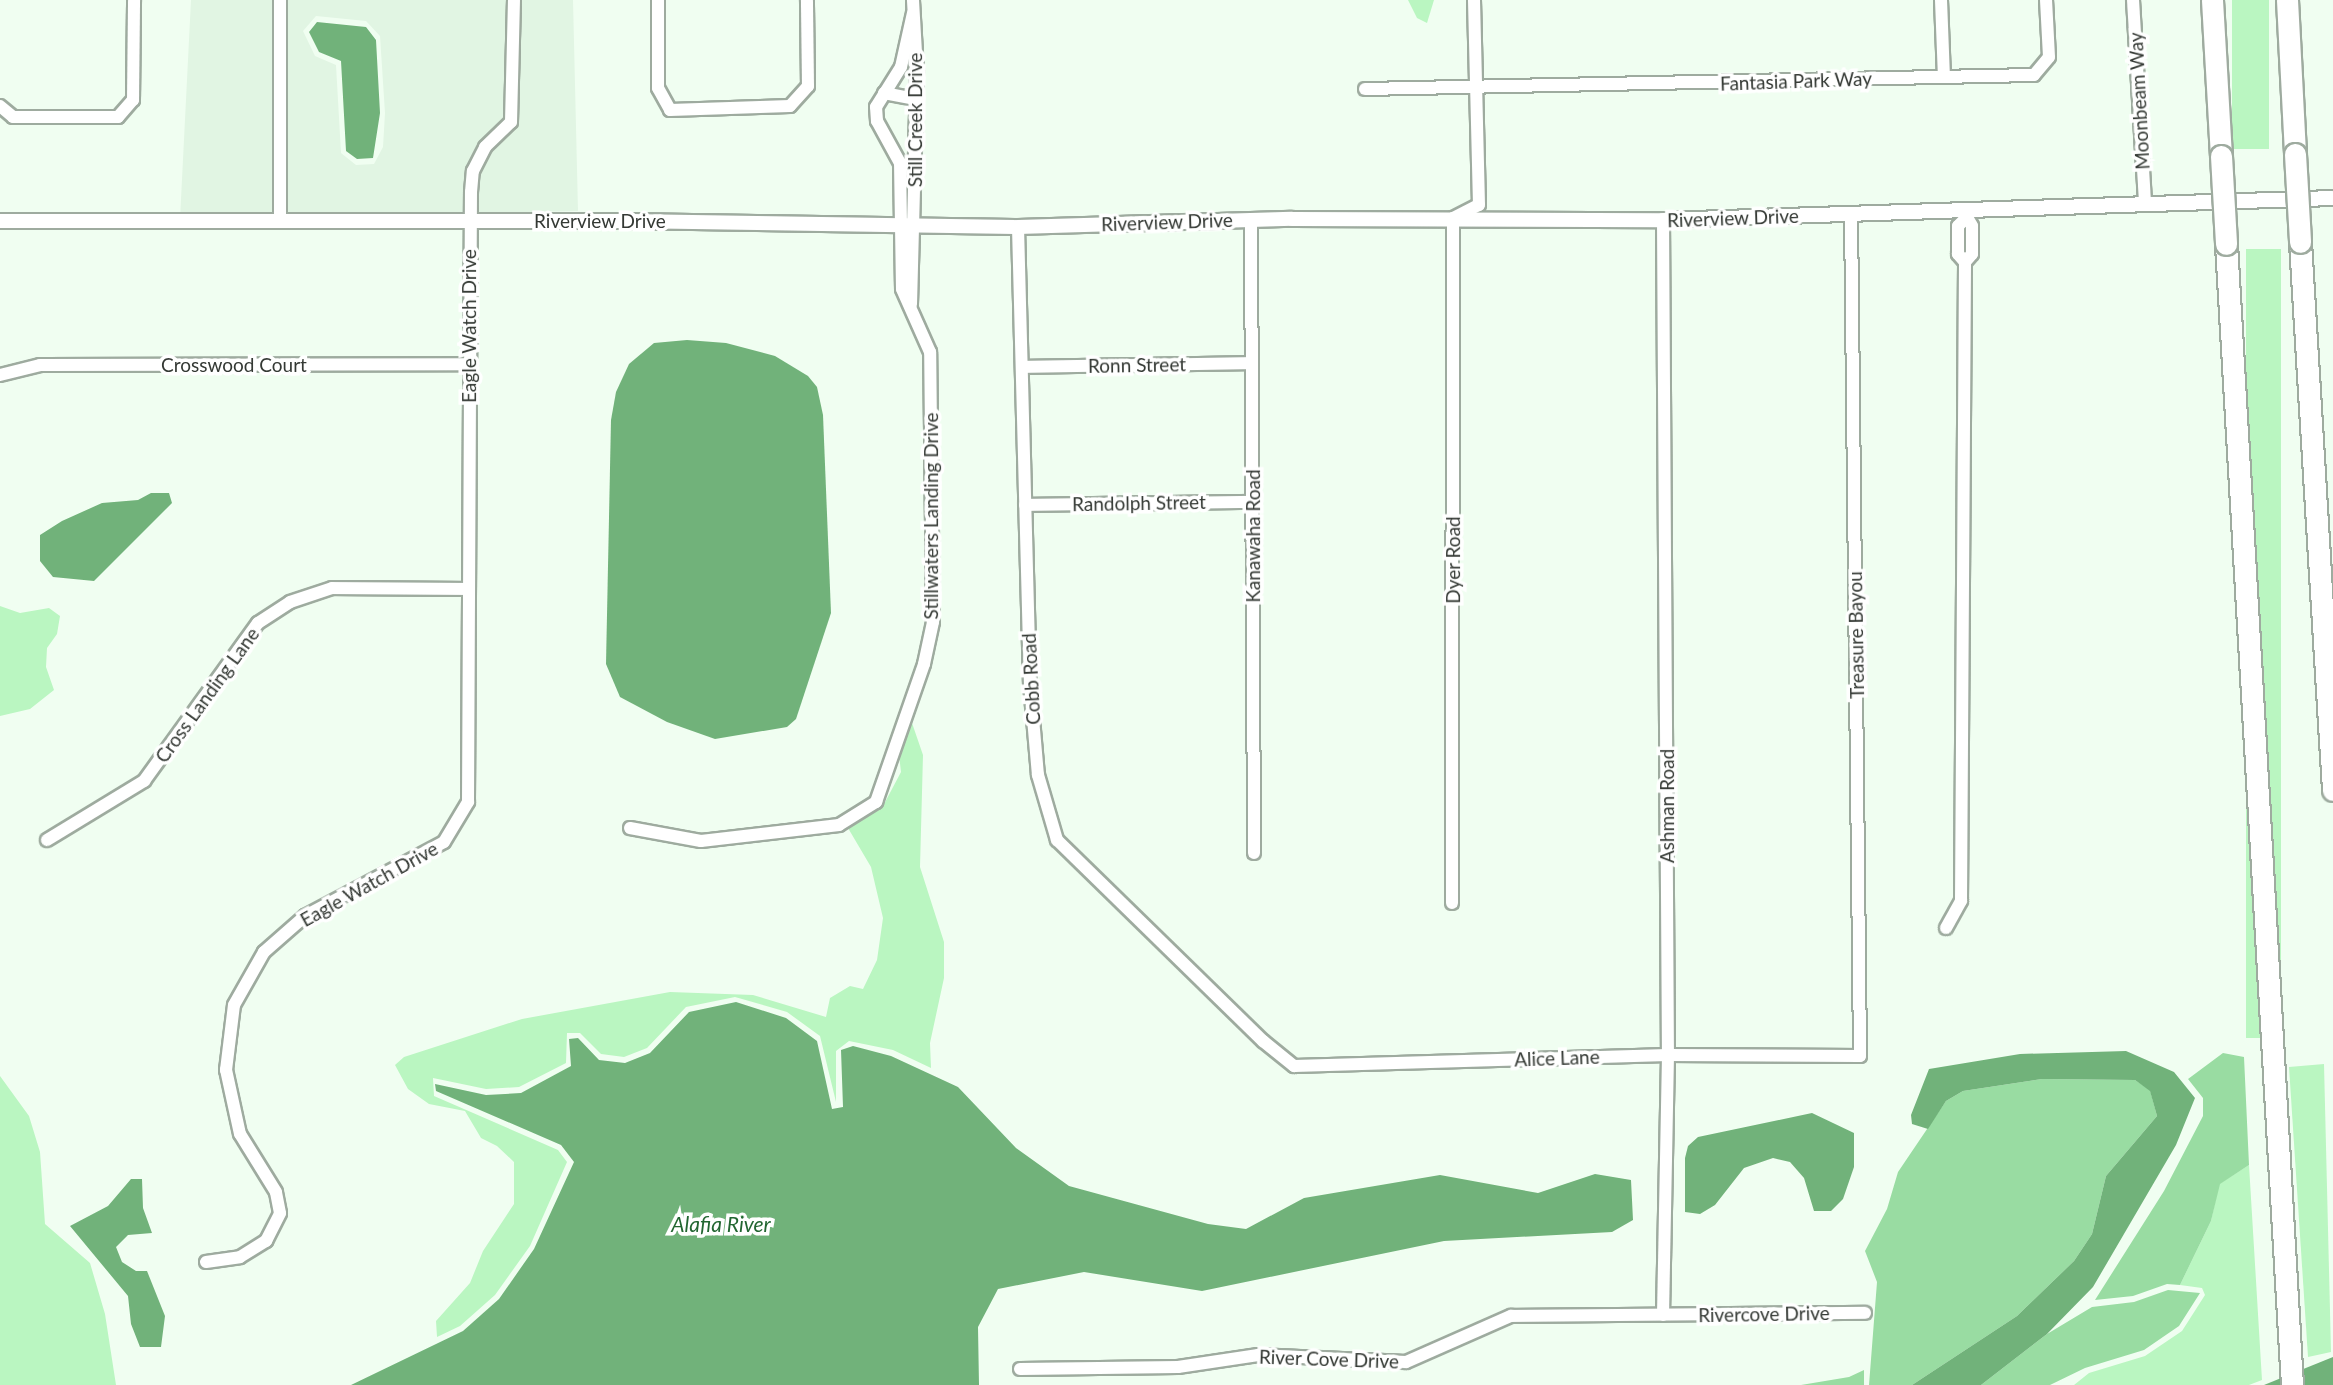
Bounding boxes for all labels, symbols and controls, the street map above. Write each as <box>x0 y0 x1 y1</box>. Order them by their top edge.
street label: Moonbeam Way <box>2124 32 2154 170</box>
street label: Still Creek Drive <box>904 53 926 187</box>
street label: Fantasia Park Way <box>1720 67 1872 95</box>
street label: Riverview Drive <box>1667 204 1799 232</box>
street label: Riverview Drive <box>1101 208 1233 236</box>
street label: Riverview Drive <box>534 210 666 232</box>
street label: Eagle Watch Drive <box>458 249 480 403</box>
street label: Ronn Street <box>1088 353 1186 377</box>
street label: Crosswood Court <box>161 354 307 376</box>
street label: Stillwaters Landing Drive <box>920 412 942 620</box>
street label: Kanawaha Road <box>1242 469 1264 603</box>
street label: Randolph Street <box>1072 490 1206 516</box>
street label: Dyer Road <box>1442 516 1464 604</box>
street label: Treasure Bayou <box>1843 571 1869 699</box>
street label: Cross Landing Lane <box>150 623 264 767</box>
street label: Cobb Road <box>1017 633 1045 725</box>
street label: Ashman Road <box>1656 749 1678 863</box>
street label: Eagle Watch Drive <box>296 837 442 931</box>
street label: Alice Lane <box>1514 1045 1600 1071</box>
water label: Alafia River <box>671 1211 771 1237</box>
street label: Rivercove Drive <box>1698 1301 1830 1327</box>
street label: River Cove Drive <box>1258 1345 1400 1373</box>

